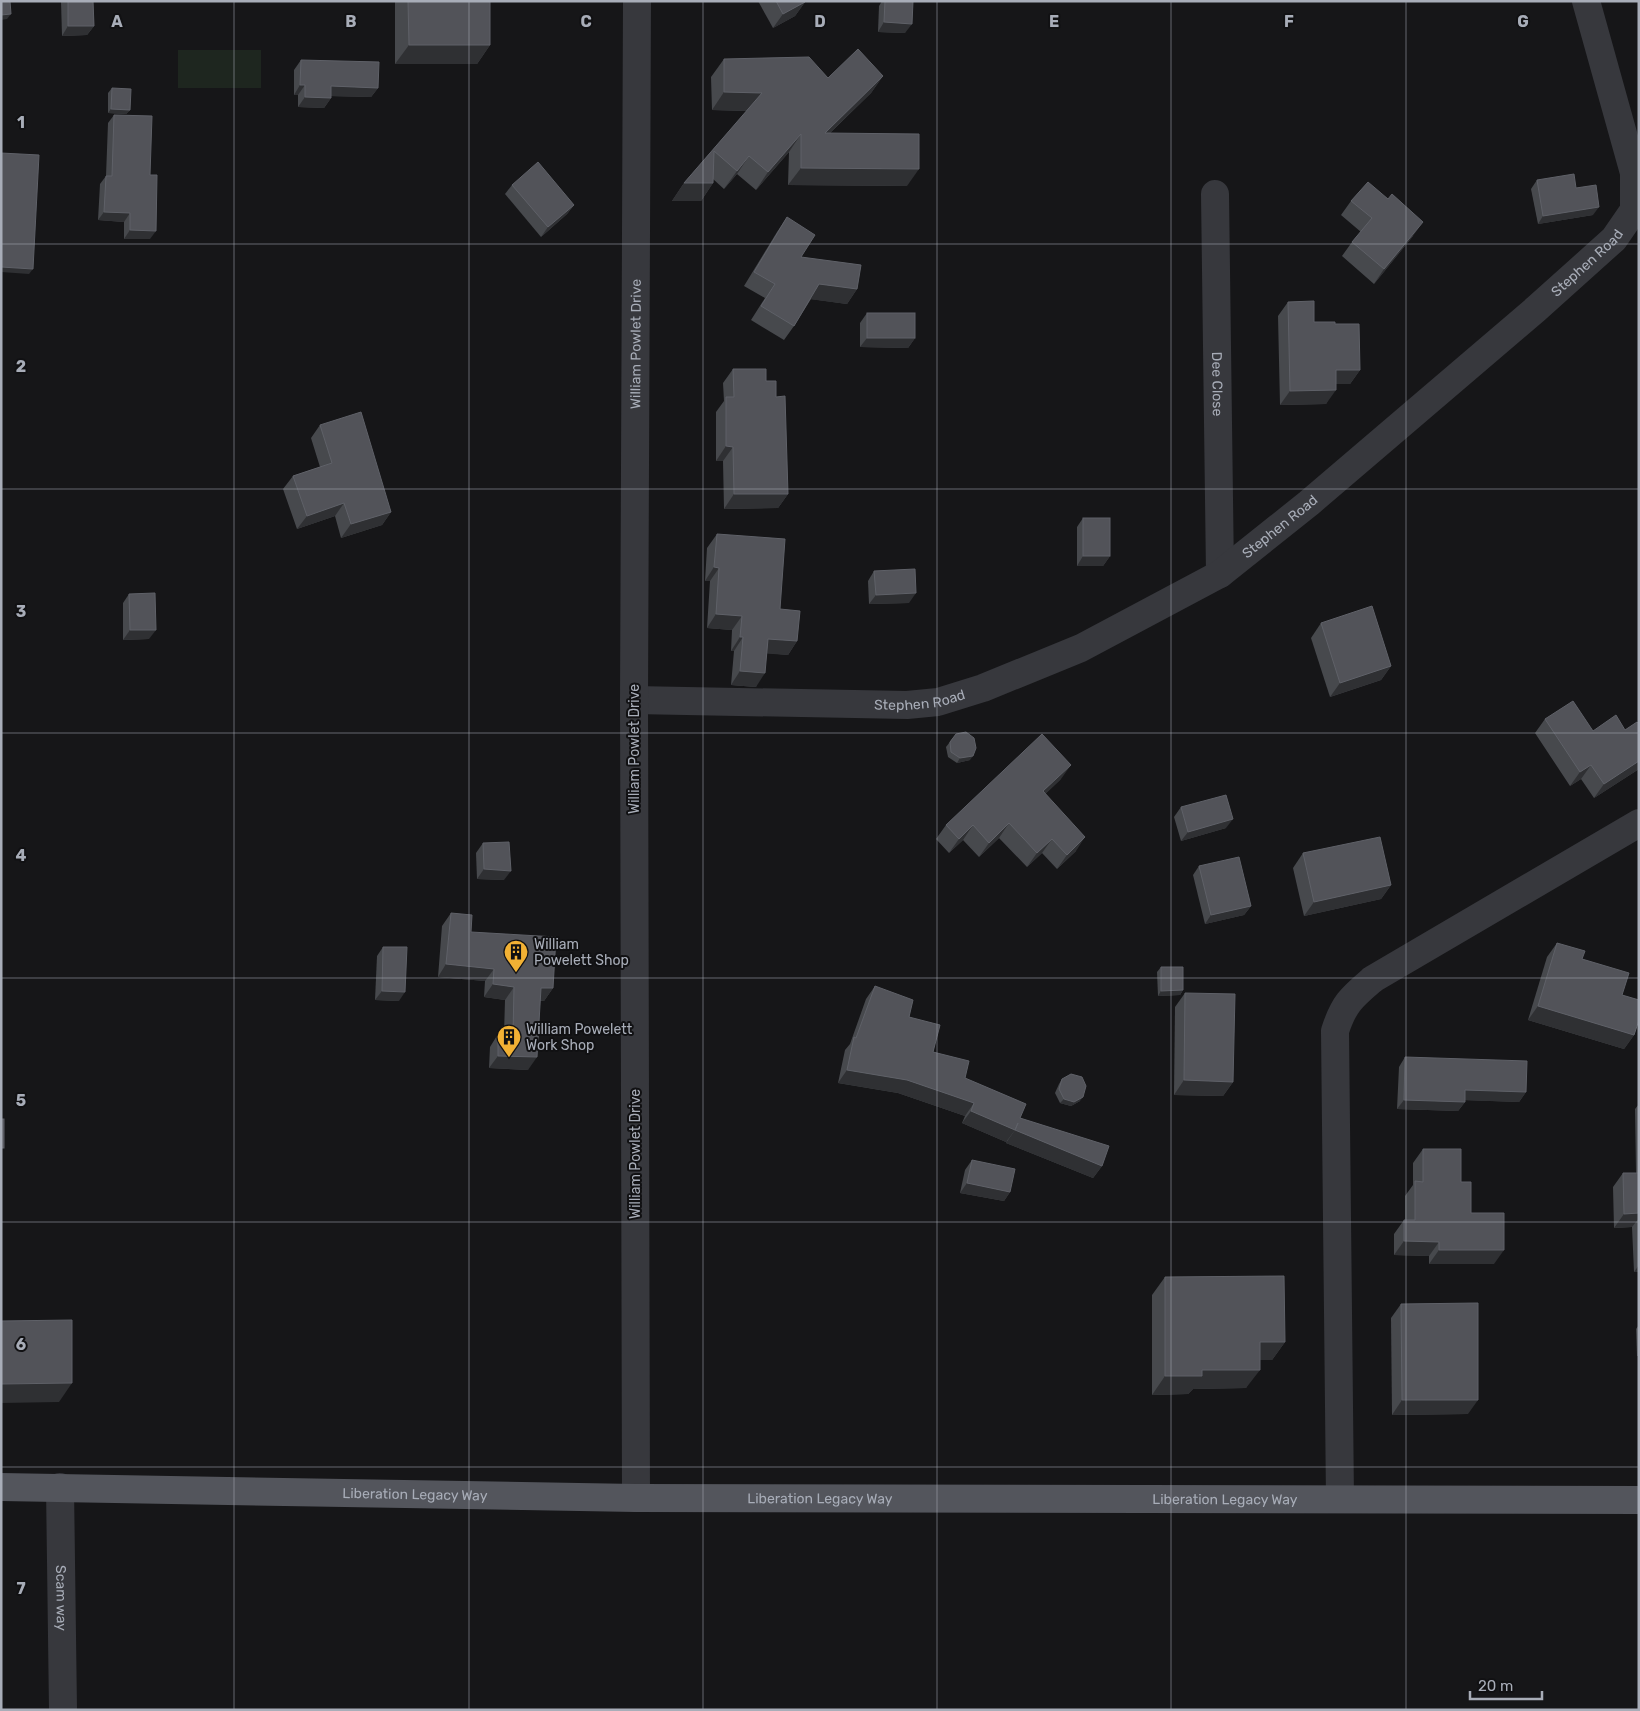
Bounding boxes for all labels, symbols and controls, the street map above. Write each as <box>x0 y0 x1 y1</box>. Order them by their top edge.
text: A <box>111 12 123 31</box>
text: B <box>345 12 357 31</box>
text: C <box>580 12 592 31</box>
text: D <box>814 12 826 31</box>
text: E <box>1049 12 1059 31</box>
text: F <box>1284 12 1294 31</box>
text: G <box>1517 12 1529 31</box>
text: 1 <box>17 113 25 132</box>
street label: Stephen Road <box>1547 226 1627 300</box>
street label: William Powlet Drive <box>627 279 644 409</box>
street label: Dee Close <box>1209 352 1226 417</box>
text: 2 <box>16 357 26 376</box>
street label: Stephen Road <box>1238 491 1321 562</box>
text: 3 <box>16 602 26 621</box>
street label: William Powlet Drive <box>626 684 643 814</box>
street label: Stephen Road <box>874 686 967 714</box>
text: 4 <box>16 846 27 865</box>
place label: William Powelett Shop <box>534 936 629 969</box>
building icon: William Powelett Shop <box>503 939 529 973</box>
place label: William Powelett Work Shop <box>526 1021 633 1054</box>
building icon: William Powelett Work Shop <box>496 1024 522 1058</box>
street label: William Powlet Drive <box>627 1089 644 1219</box>
text: 5 <box>16 1091 26 1110</box>
text: 6 <box>16 1335 26 1354</box>
street label: Liberation Legacy Way <box>342 1484 488 1504</box>
street label: Liberation Legacy Way <box>747 1490 893 1507</box>
street label: Liberation Legacy Way <box>1152 1491 1298 1508</box>
street label: Scam way <box>53 1565 70 1631</box>
text: 7 <box>16 1579 26 1598</box>
scale bar <box>1470 1668 1542 1700</box>
text: 20 m <box>1478 1677 1513 1695</box>

